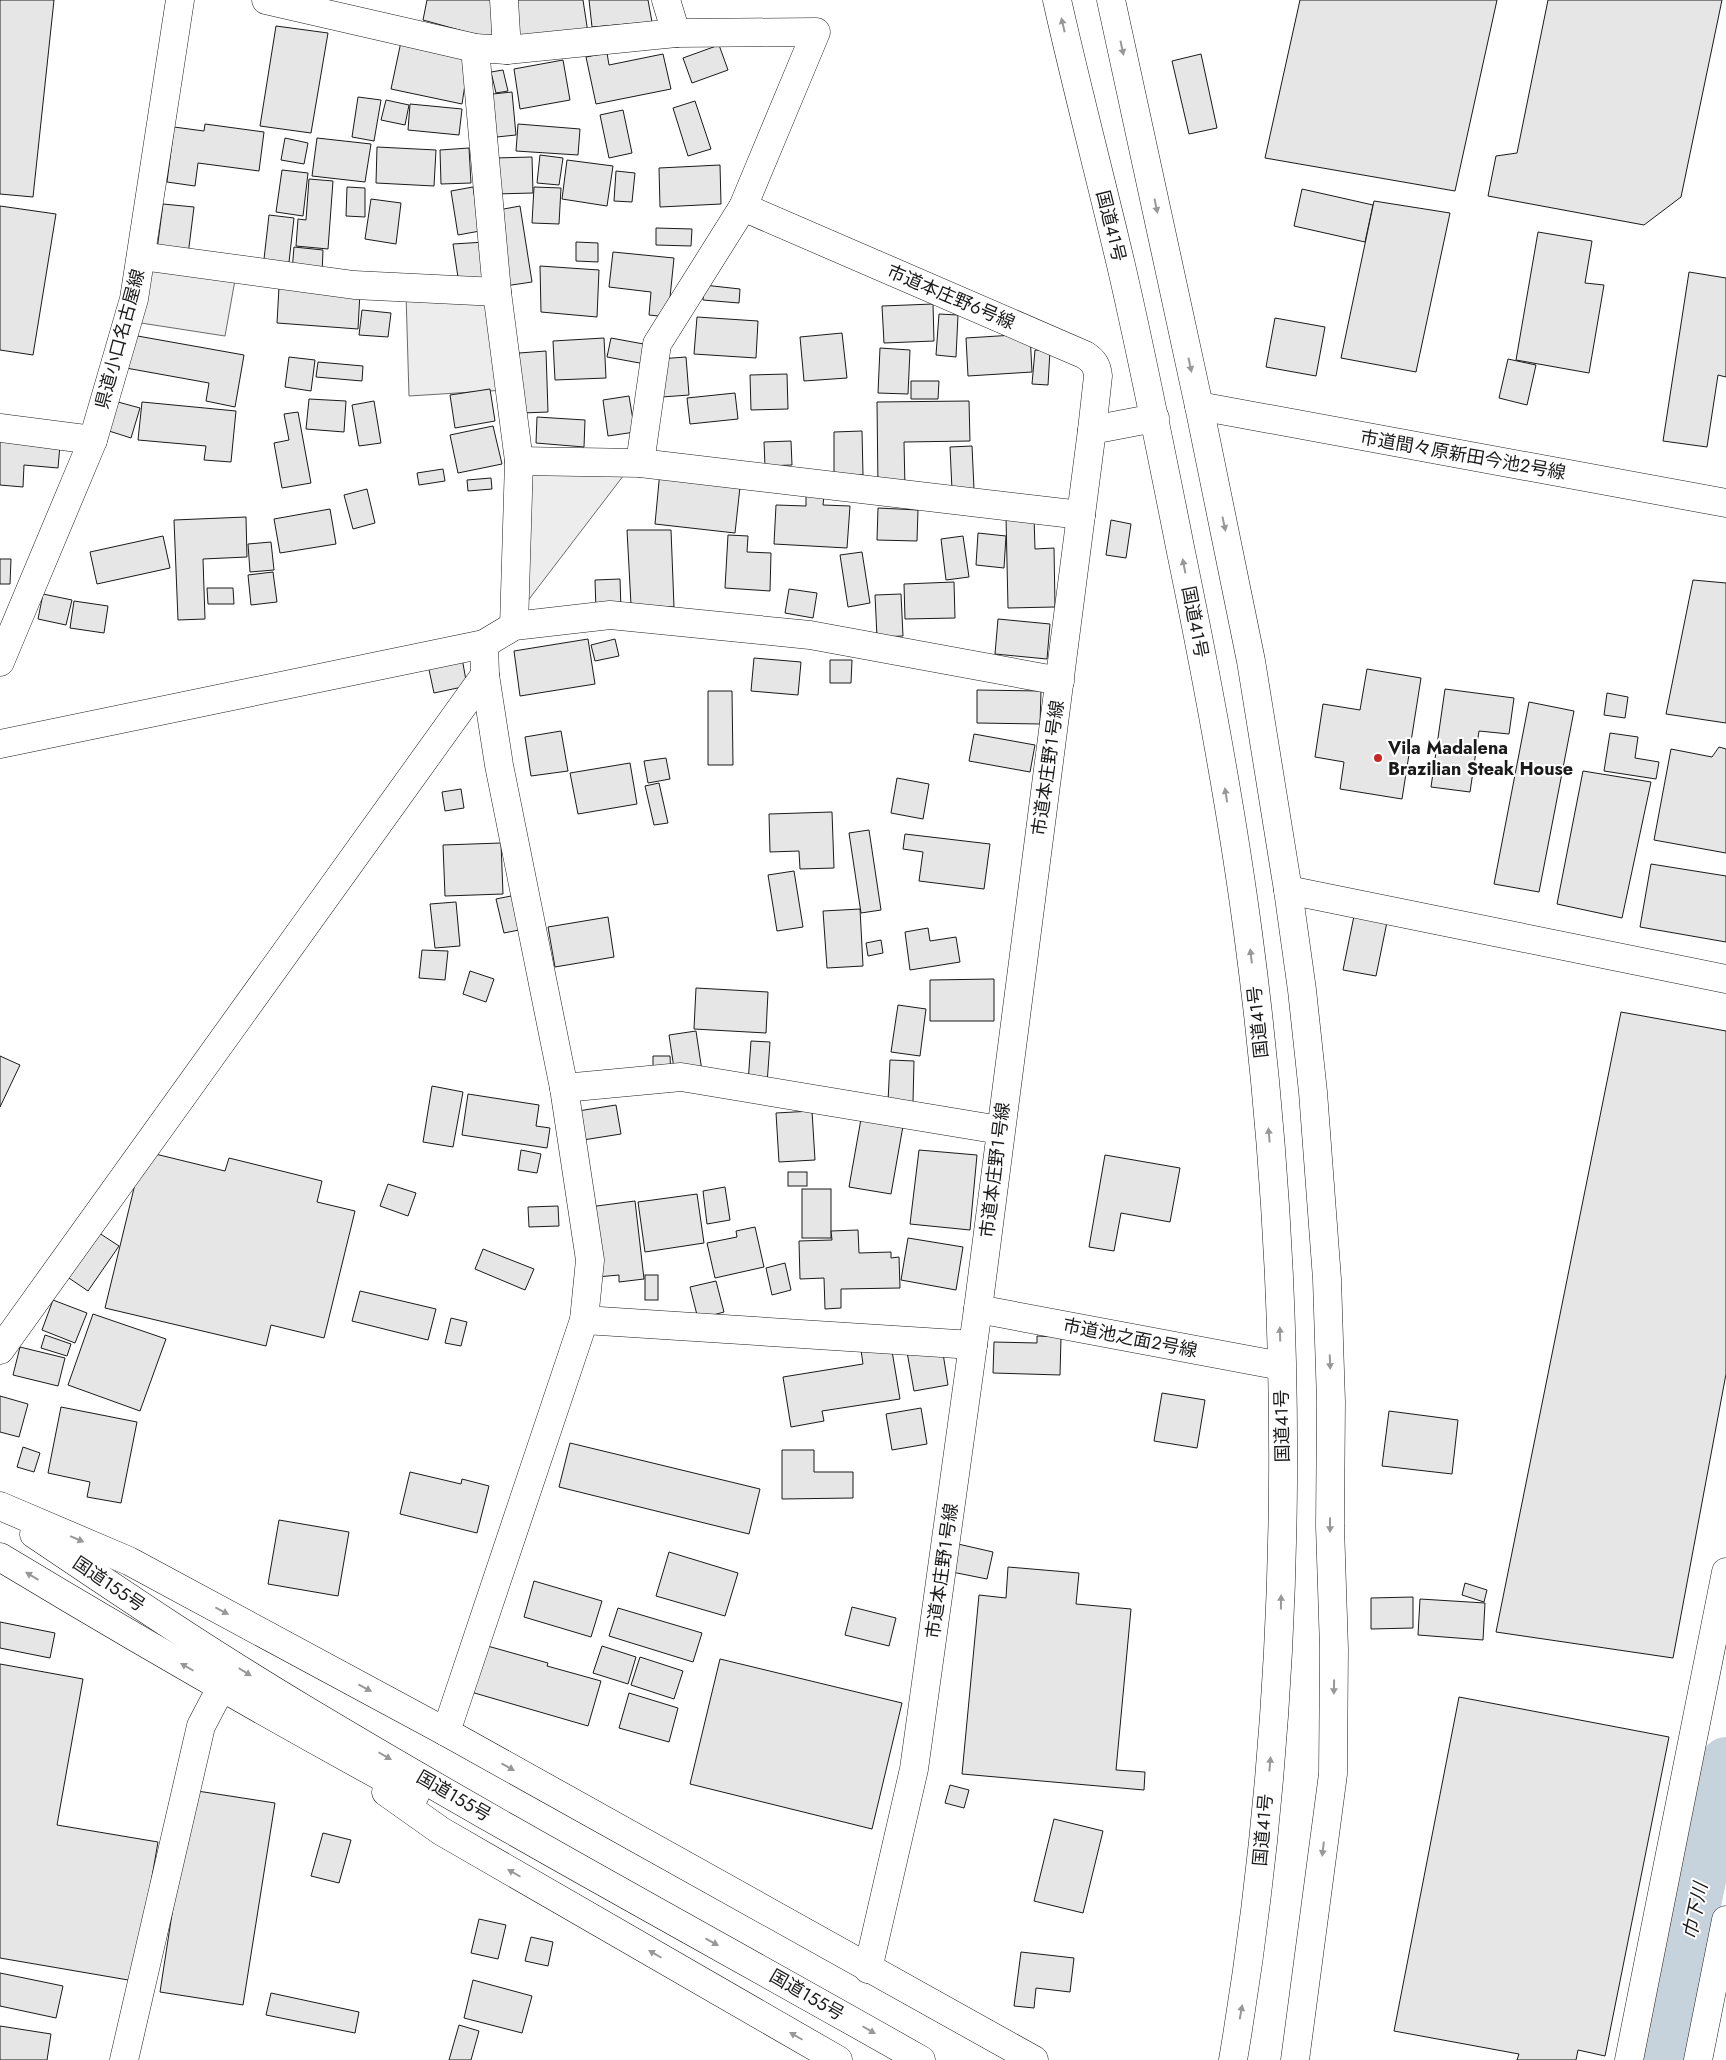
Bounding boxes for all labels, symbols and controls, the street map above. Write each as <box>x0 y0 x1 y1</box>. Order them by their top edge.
one-way arrow <box>1059 17 1067 32</box>
one-way arrow <box>1118 40 1126 56</box>
street label: 国道41号 <box>1090 188 1132 264</box>
one-way arrow <box>1152 199 1160 214</box>
street label: 市道本庄野６号線 <box>883 258 1019 336</box>
street label: 県道小口名古屋線 <box>89 266 151 412</box>
one-way arrow <box>1187 358 1195 374</box>
street label: 市道間々原新田今池２号線 <box>1358 424 1568 486</box>
one-way arrow <box>1221 517 1229 533</box>
one-way arrow <box>1180 559 1188 574</box>
street label: 国道41号 <box>1175 584 1215 660</box>
street label: 市道本庄野１号線 <box>1026 699 1070 837</box>
place label: Vila Madalena Brazilian Steak House <box>1387 735 1573 782</box>
marker: Vila Madalena Brazilian Steak House <box>1372 752 1384 764</box>
one-way arrow <box>1222 787 1230 803</box>
one-way arrow <box>1247 947 1255 963</box>
street label: 国道41号 <box>1241 985 1275 1059</box>
street label: 市道本庄野１号線 <box>974 1101 1016 1239</box>
one-way arrow <box>1265 1126 1273 1142</box>
street label: 市道池之面２号線 <box>1061 1312 1199 1364</box>
one-way arrow <box>1276 1326 1284 1342</box>
one-way arrow <box>1326 1355 1334 1371</box>
street label: 国道41号 <box>1268 1389 1296 1463</box>
street label: 市道本庄野１号線 <box>920 1502 964 1640</box>
one-way arrow <box>1326 1517 1334 1533</box>
one-way arrow <box>70 1535 84 1543</box>
street label: 国道155号 <box>68 1550 150 1618</box>
one-way arrow <box>25 1572 38 1581</box>
one-way arrow <box>1277 1593 1285 1609</box>
one-way arrow <box>215 1607 230 1615</box>
one-way arrow <box>181 1662 194 1671</box>
one-way arrow <box>239 1668 252 1677</box>
one-way arrow <box>1329 1679 1337 1695</box>
one-way arrow <box>359 1684 372 1693</box>
one-way arrow <box>377 1752 392 1760</box>
one-way arrow <box>1266 1755 1274 1771</box>
one-way arrow <box>501 1762 514 1771</box>
street label: 国道155号 <box>412 1764 496 1828</box>
street label: 国道41号 <box>1247 1793 1279 1867</box>
one-way arrow <box>1319 1841 1327 1857</box>
one-way arrow <box>507 1869 522 1877</box>
water label: 巾下川 <box>1676 1878 1715 1942</box>
one-way arrow <box>705 1937 719 1946</box>
one-way arrow <box>648 1950 661 1959</box>
street label: 国道155号 <box>765 1963 849 2027</box>
one-way arrow <box>1237 2004 1245 2020</box>
one-way arrow <box>862 2026 875 2035</box>
one-way arrow <box>789 2031 802 2040</box>

